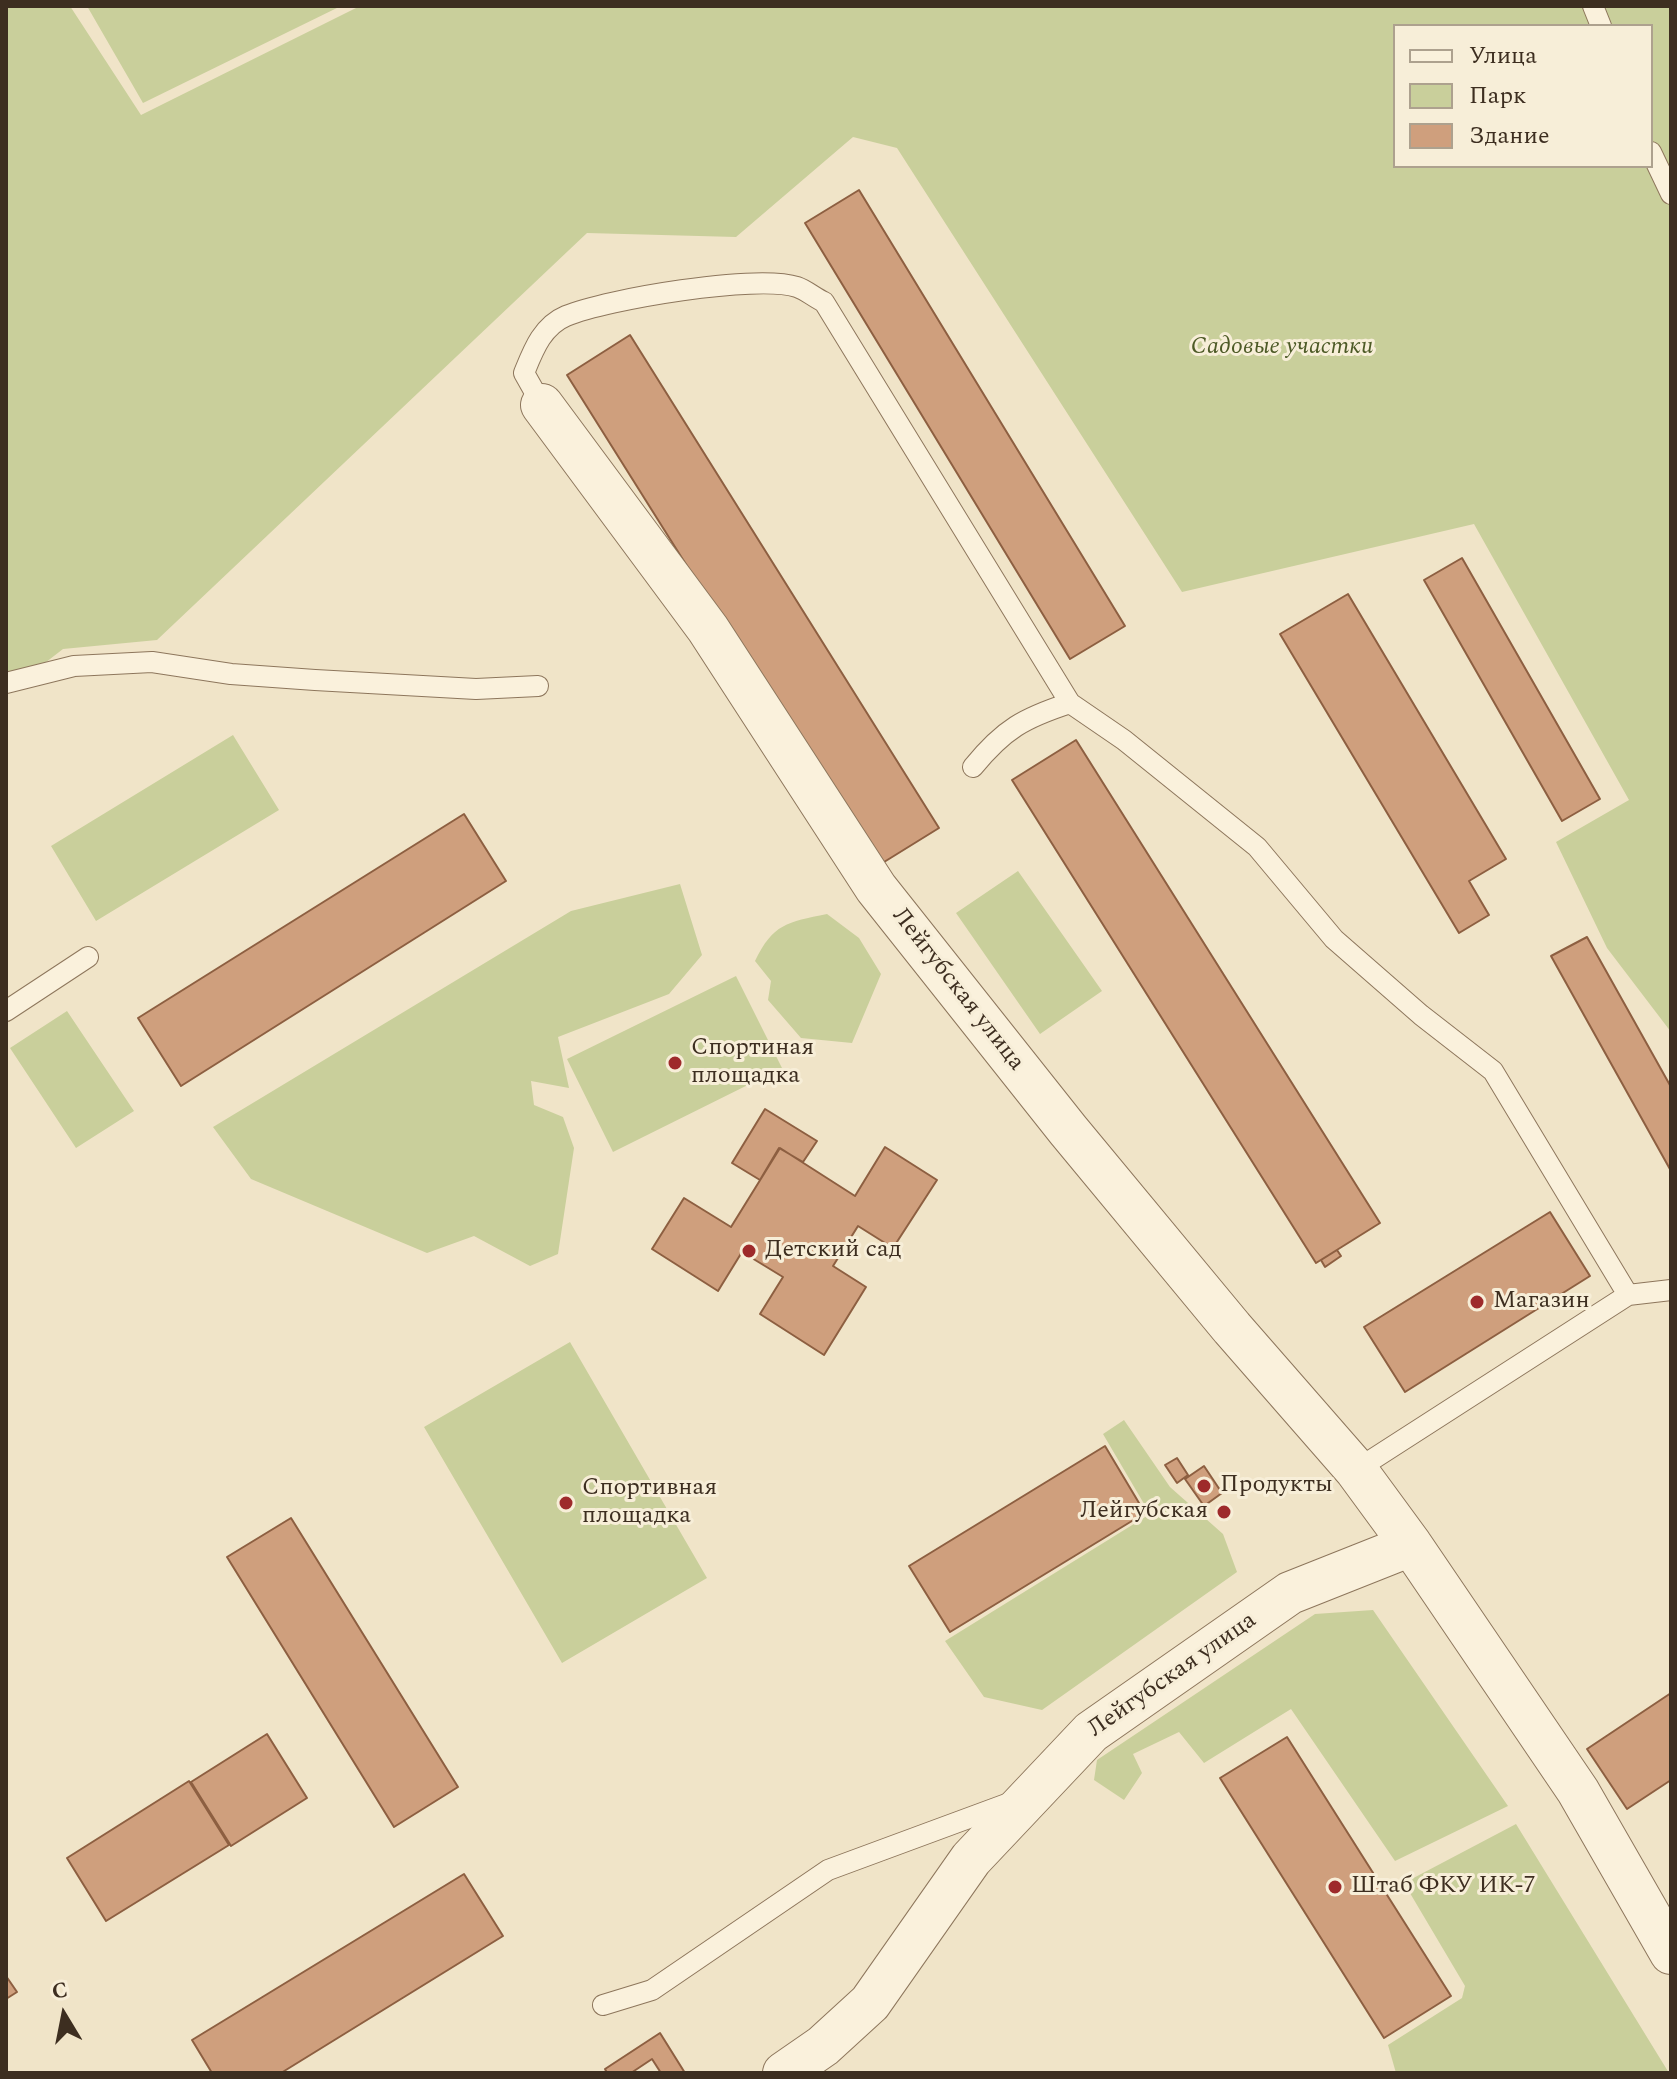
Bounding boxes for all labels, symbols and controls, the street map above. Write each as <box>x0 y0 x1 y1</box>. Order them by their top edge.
legend <box>1393 24 1653 168</box>
text: Улица <box>1469 38 1537 74</box>
text: Парк <box>1469 78 1526 114</box>
text: Здание <box>1469 118 1550 154</box>
park label: Садовые участки <box>1191 334 1373 362</box>
street label: Лейгубская улица <box>885 903 1029 1077</box>
place label: Спортиная площадка <box>691 1035 814 1091</box>
marker: Спортиная площадка <box>666 1054 684 1072</box>
place label: Детский сад <box>765 1237 902 1265</box>
marker: Детский сад <box>740 1242 758 1260</box>
place label: Магазин <box>1493 1288 1590 1316</box>
marker: Магазин <box>1468 1293 1486 1311</box>
place label: Продукты <box>1220 1472 1333 1500</box>
place label: Спортивная площадка <box>582 1475 717 1531</box>
marker: Продукты <box>1195 1477 1213 1495</box>
marker: Спортивная площадка <box>557 1494 575 1512</box>
place label: Лейгубская <box>1080 1498 1208 1526</box>
marker: Лейгубская <box>1215 1503 1233 1521</box>
street label: Лейгубская улица <box>1083 1607 1263 1745</box>
place label: Штаб ФКУ ИК-7 <box>1351 1873 1535 1901</box>
marker: Штаб ФКУ ИК-7 <box>1326 1878 1344 1896</box>
text: С <box>49 1973 70 2008</box>
north arrow <box>24 1975 104 2055</box>

